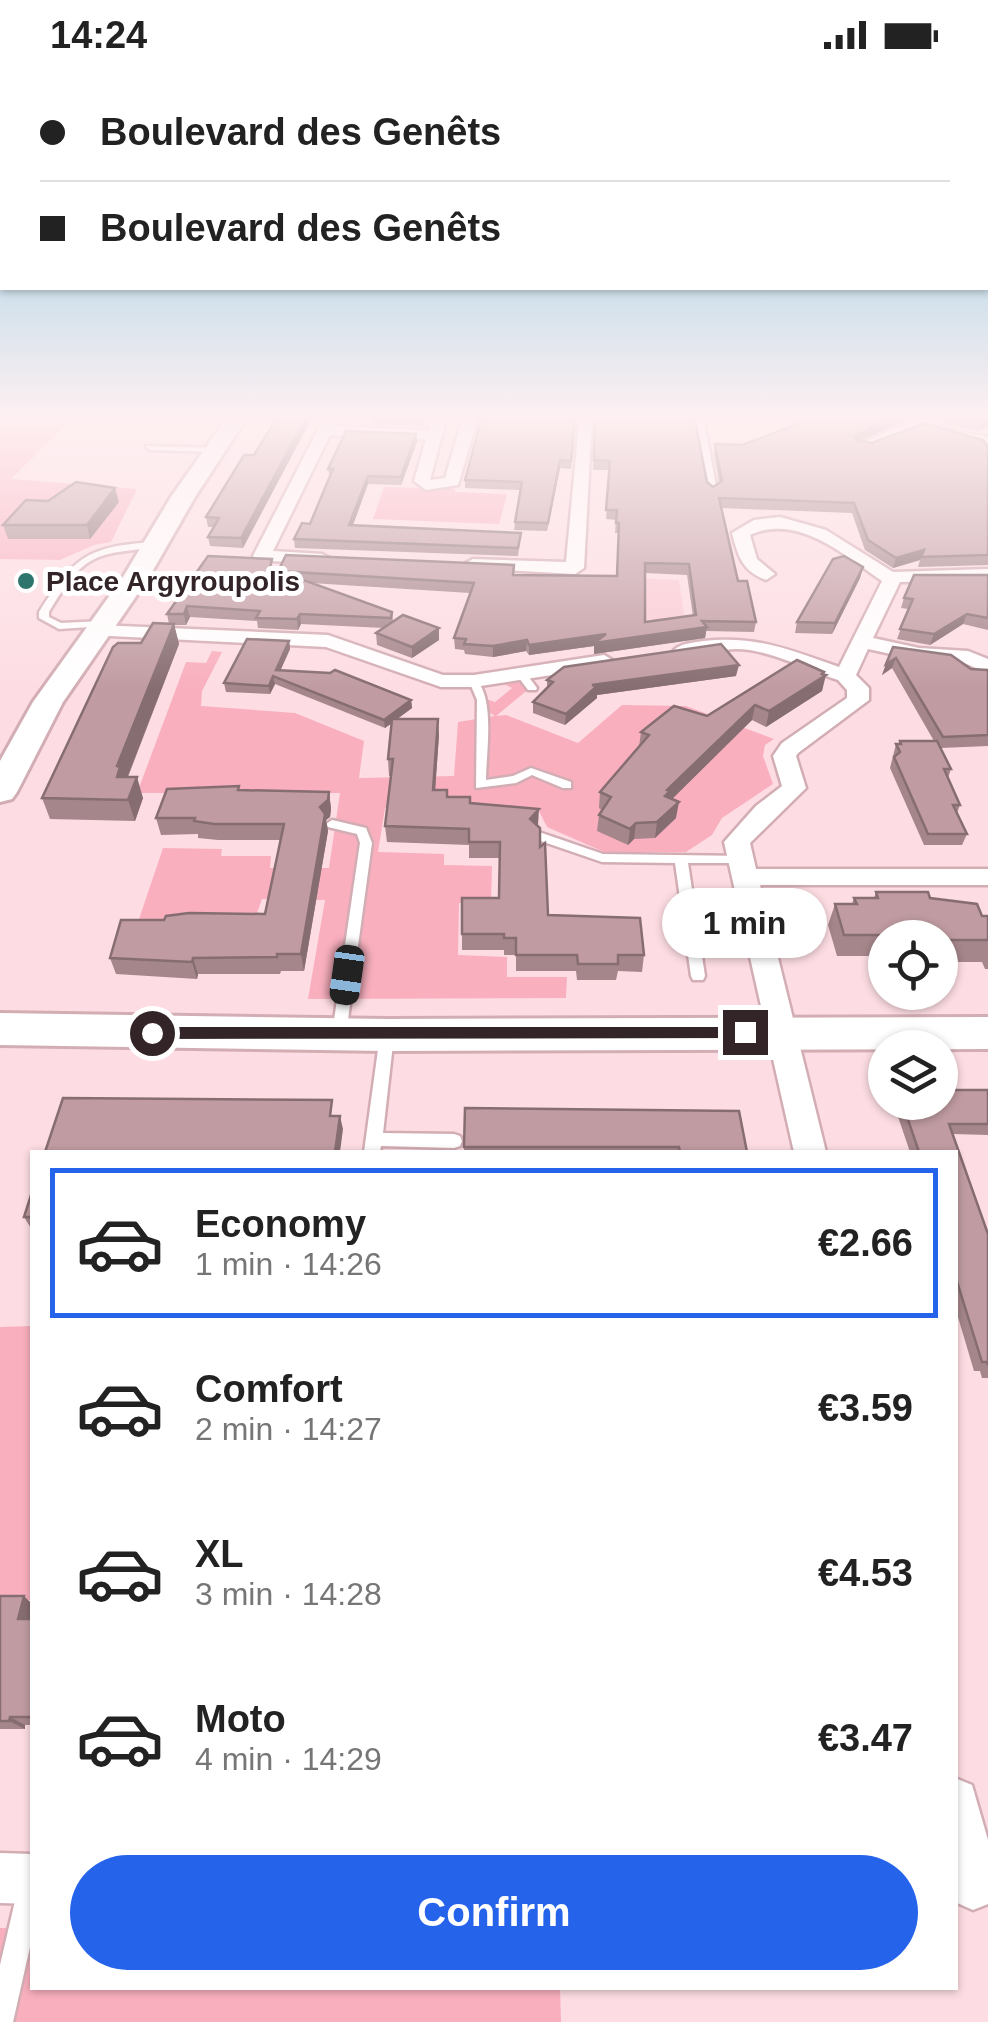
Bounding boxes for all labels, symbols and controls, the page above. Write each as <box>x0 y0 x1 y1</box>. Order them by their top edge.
text: 14:24 <box>50 14 147 56</box>
text: Boulevard des Genêts <box>100 111 501 153</box>
text: Boulevard des Genêts <box>100 207 501 249</box>
place label: Place Argyroupolis <box>46 566 300 597</box>
marker: Place Argyroupolis <box>15 570 37 592</box>
callout: 1 min <box>662 887 828 957</box>
text: 1 min <box>703 905 786 941</box>
map controls <box>868 920 958 1120</box>
button: locate <box>868 920 958 1010</box>
car <box>328 943 366 1007</box>
route end <box>723 1010 768 1055</box>
route start <box>130 1011 175 1056</box>
button: layers <box>868 1030 958 1120</box>
icon: car <box>75 1198 165 1288</box>
text: Economy <box>195 1203 366 1245</box>
text: €2.66 <box>818 1222 913 1264</box>
text: 1 min · 14:26 <box>195 1246 382 1282</box>
icon: car <box>75 1363 165 1453</box>
text: Comfort <box>195 1368 343 1410</box>
text: €3.59 <box>818 1387 913 1429</box>
text: 2 min · 14:27 <box>195 1411 382 1447</box>
icon: car <box>75 1528 165 1618</box>
text: XL <box>195 1533 244 1575</box>
text: €4.53 <box>818 1552 913 1594</box>
text: 3 min · 14:28 <box>195 1576 382 1612</box>
icon: car <box>75 1693 165 1783</box>
text: Moto <box>195 1698 286 1740</box>
text: €3.47 <box>818 1717 913 1759</box>
text: 4 min · 14:29 <box>195 1741 382 1777</box>
button: Confirm <box>70 1855 918 1970</box>

